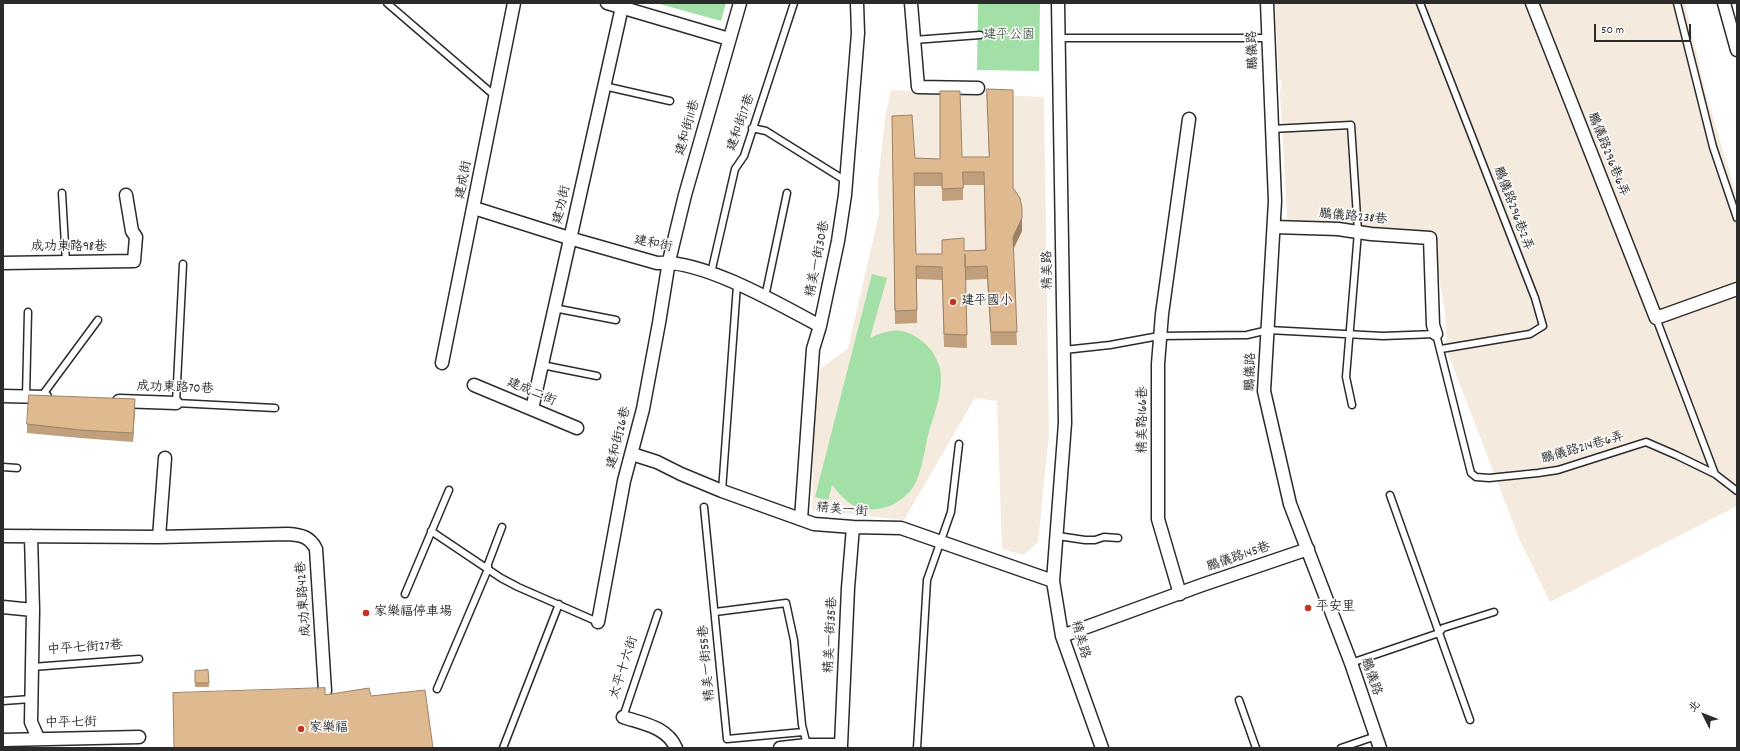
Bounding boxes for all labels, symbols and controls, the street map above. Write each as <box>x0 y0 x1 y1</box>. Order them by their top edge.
scale bar <box>1596 16 1693 42</box>
text: 50 m <box>1601 22 1624 39</box>
park label: 建平公園 <box>983 28 1035 44</box>
street label: 鵬儀路 <box>1246 30 1262 70</box>
street label: 建和街17巷 <box>725 92 759 154</box>
street label: 建和街11巷 <box>674 98 704 158</box>
street label: 鵬儀路296巷6弄 <box>1583 111 1631 199</box>
street label: 建成街 <box>454 159 476 201</box>
street label: 鵬儀路296巷2弄 <box>1489 165 1535 253</box>
street label: 建功街 <box>551 184 575 226</box>
street label: 鵬儀路238巷 <box>1318 207 1388 229</box>
street label: 精美一街30巷 <box>804 219 834 299</box>
street label: 建和街 <box>632 234 674 256</box>
street label: 成功東路98巷 <box>31 240 107 256</box>
street label: 精美路 <box>1041 250 1057 290</box>
place label: 建平國小 <box>961 294 1013 310</box>
marker: 建平國小 <box>948 297 958 307</box>
street label: 鵬儀路 <box>1244 352 1260 392</box>
street label: 建成二街 <box>504 376 558 410</box>
street label: 成功東路70巷 <box>136 380 214 398</box>
street label: 精美路166巷 <box>1136 386 1152 454</box>
street label: 建和街26巷 <box>605 405 635 471</box>
street label: 鵬儀路214巷6弄 <box>1540 430 1626 468</box>
street label: 精美一街 <box>815 501 869 521</box>
street label: 鵬儀路145巷 <box>1205 540 1273 576</box>
street label: 成功東路42巷 <box>295 561 315 637</box>
street label: 精美一街35巷 <box>822 596 842 674</box>
place label: 平安里 <box>1316 600 1355 616</box>
marker: 平安里 <box>1303 603 1313 613</box>
place label: 家樂福停車場 <box>374 605 452 621</box>
marker: 家樂福停車場 <box>361 608 371 618</box>
street label: 精美路 <box>1066 619 1092 661</box>
street label: 精美一街55巷 <box>697 624 719 702</box>
street label: 太平十六街 <box>608 635 642 701</box>
street label: 中平七街27巷 <box>47 639 123 659</box>
street label: 鵬儀路 <box>1356 656 1384 698</box>
north arrow <box>1684 695 1724 735</box>
text: 北 <box>1685 698 1705 716</box>
street label: 中平七街 <box>45 716 97 732</box>
place label: 家樂福 <box>309 721 348 737</box>
marker: 家樂福 <box>296 724 306 734</box>

